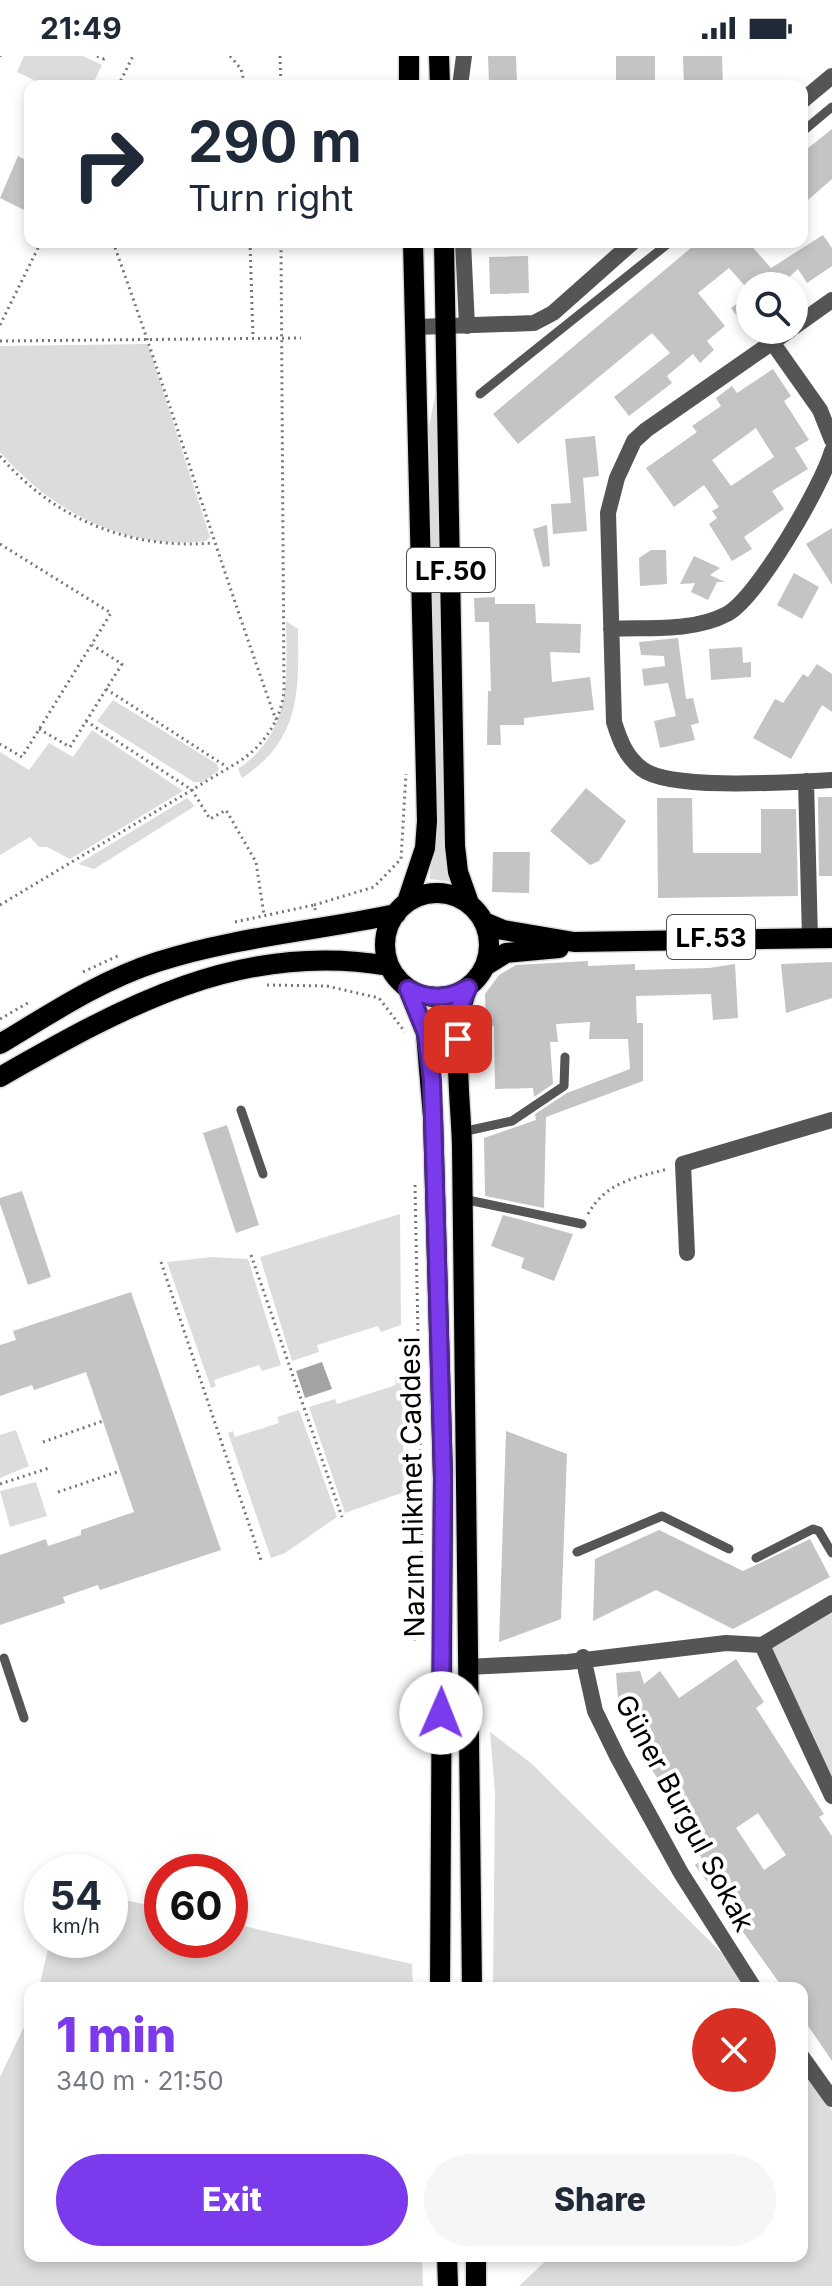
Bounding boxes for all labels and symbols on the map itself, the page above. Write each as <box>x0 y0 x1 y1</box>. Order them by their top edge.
road number: LF.50 <box>407 548 495 592</box>
road number: LF.53 <box>667 915 755 959</box>
pin <box>424 1005 492 1073</box>
street label: Nazım Hikmet Caddesi <box>392 1336 432 1638</box>
position arrow <box>399 1671 483 1755</box>
street label: Güner Burgul Sokak <box>608 1689 762 1937</box>
speed limit sign: 60 <box>144 1854 248 1958</box>

